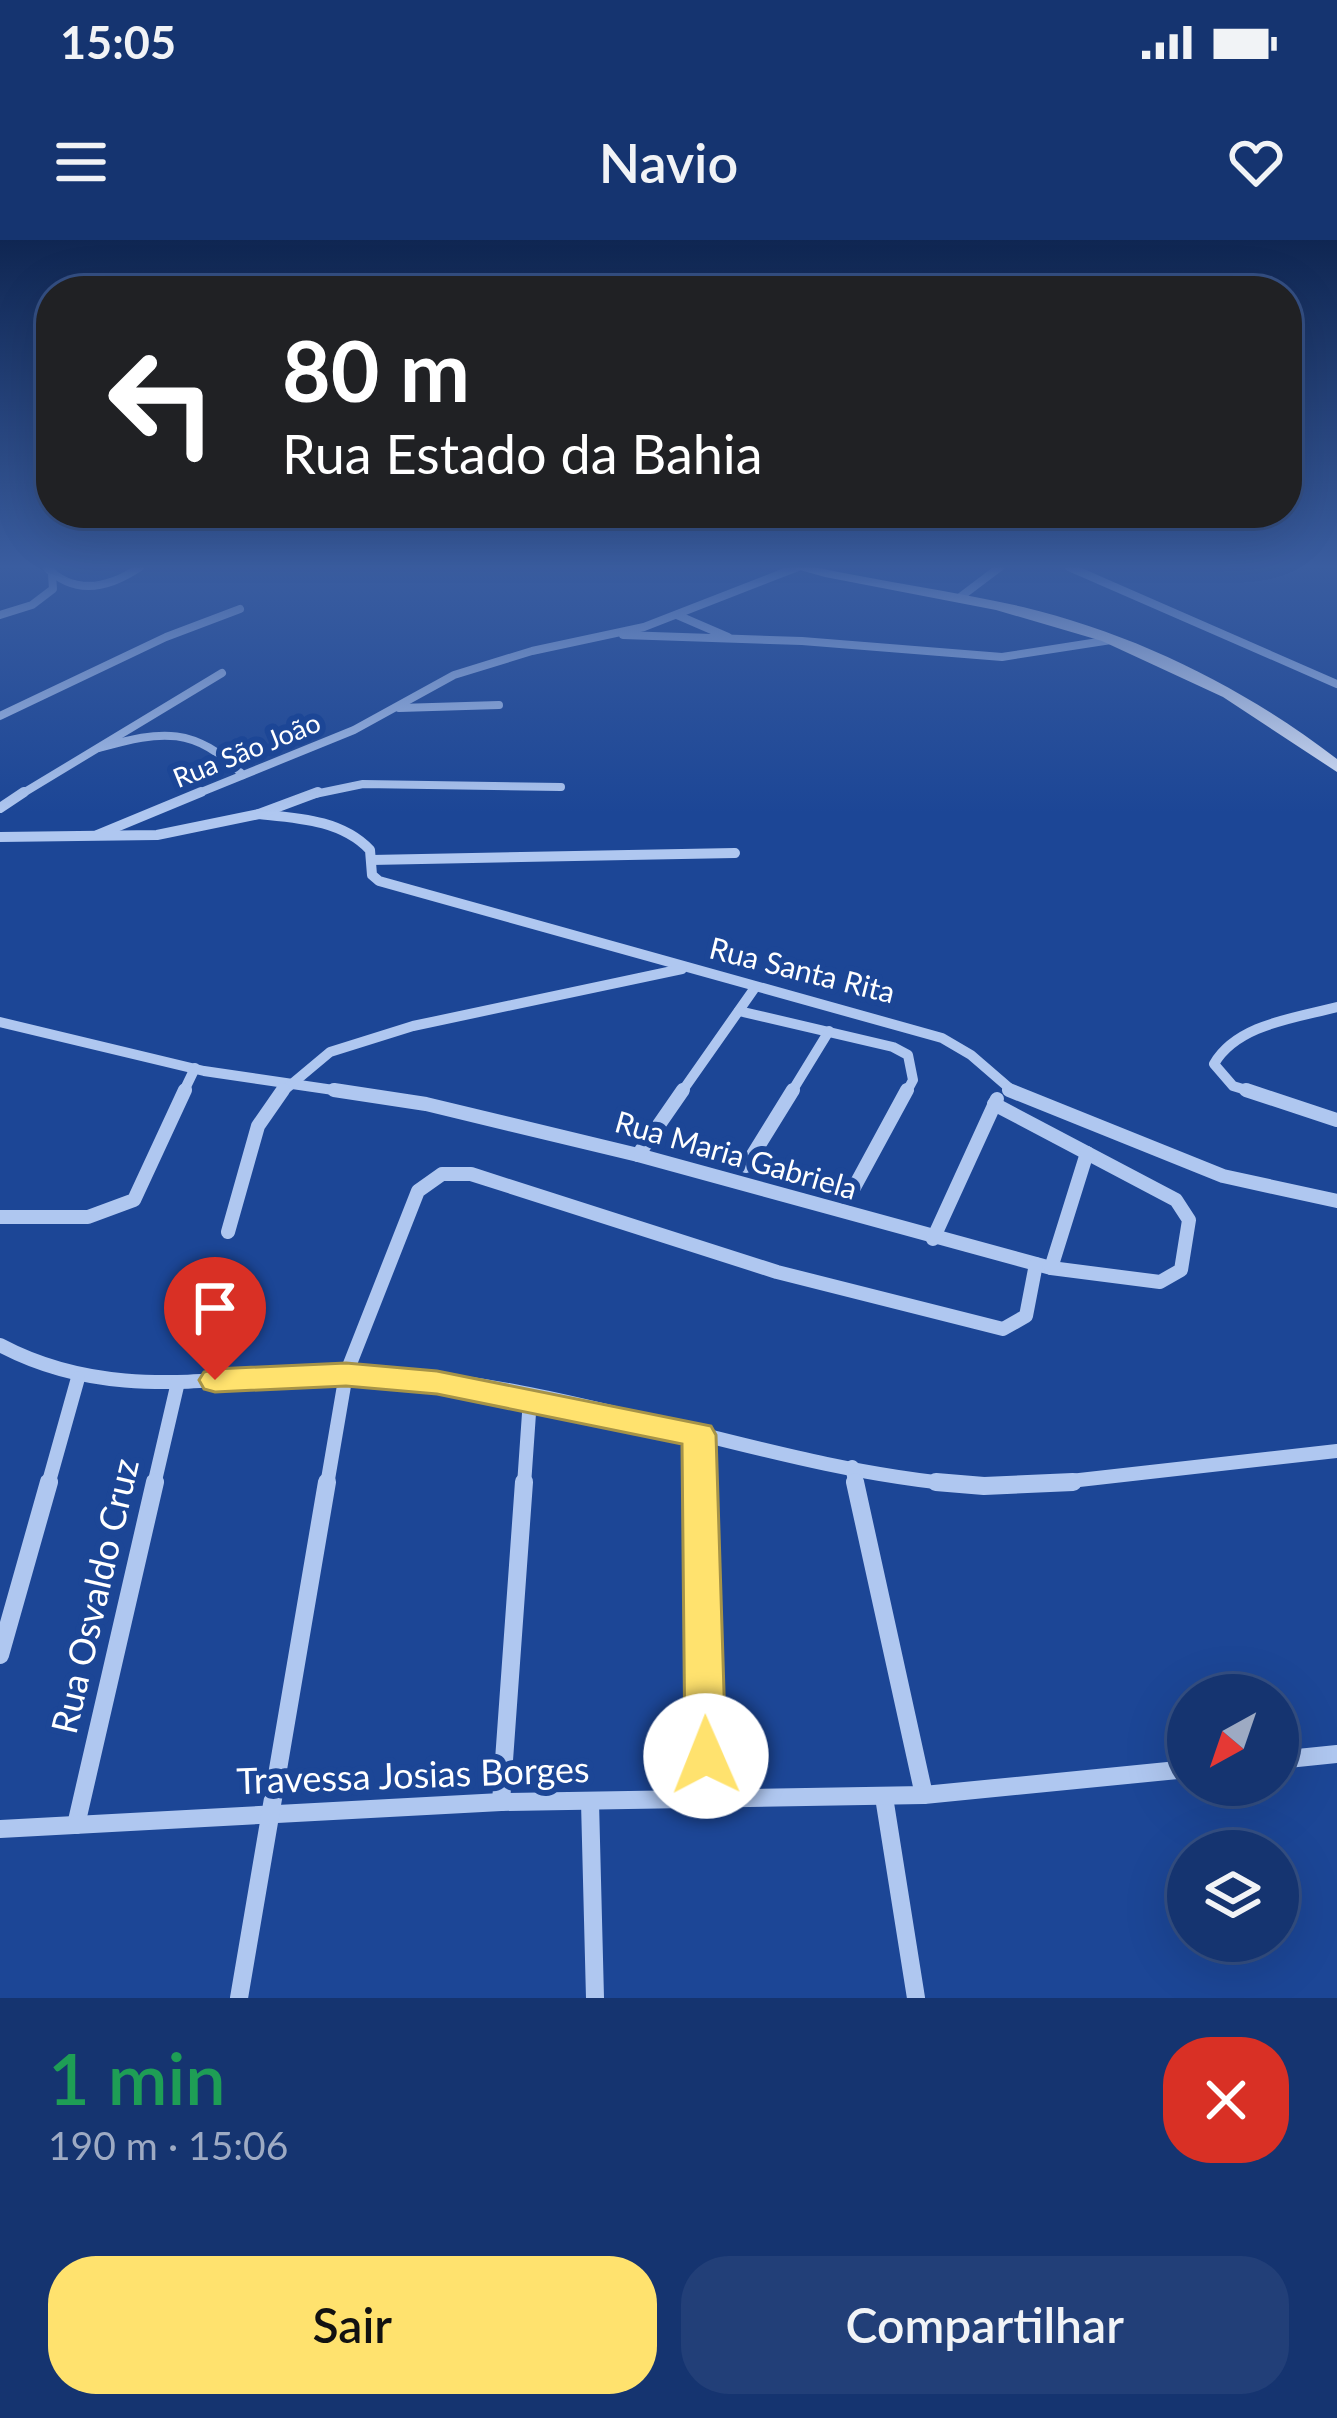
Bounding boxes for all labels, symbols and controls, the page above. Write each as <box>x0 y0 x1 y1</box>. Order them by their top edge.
text: 15:05 <box>60 15 176 69</box>
icon: menu <box>48 129 114 195</box>
icon: heart <box>1223 129 1289 195</box>
text: Navio <box>599 130 738 195</box>
text: 80 m <box>282 319 470 420</box>
icon: left <box>84 324 240 480</box>
text: Rua Estado da Bahia <box>282 421 763 486</box>
street label: Rua São João <box>168 705 325 794</box>
street label: Rua Santa Rita <box>706 929 899 1009</box>
street label: Rua Maria Gabriela <box>611 1102 862 1206</box>
pin <box>164 1257 266 1380</box>
icon: arrive <box>182 1275 248 1341</box>
street label: Rua Osvaldo Cruz <box>41 1454 147 1737</box>
north arrow <box>1167 1674 1299 1806</box>
map controls <box>1167 1674 1299 1962</box>
position arrow <box>643 1693 769 1819</box>
street label: Travessa Josias Borges <box>236 1746 590 1802</box>
button: layers <box>1167 1830 1299 1962</box>
text: 1 min <box>48 2034 226 2120</box>
button: close <box>1163 2037 1289 2163</box>
text: 190 m · 15:06 <box>48 2122 288 2168</box>
button: Sair <box>48 2256 657 2394</box>
button: Compartilhar <box>681 2256 1289 2394</box>

